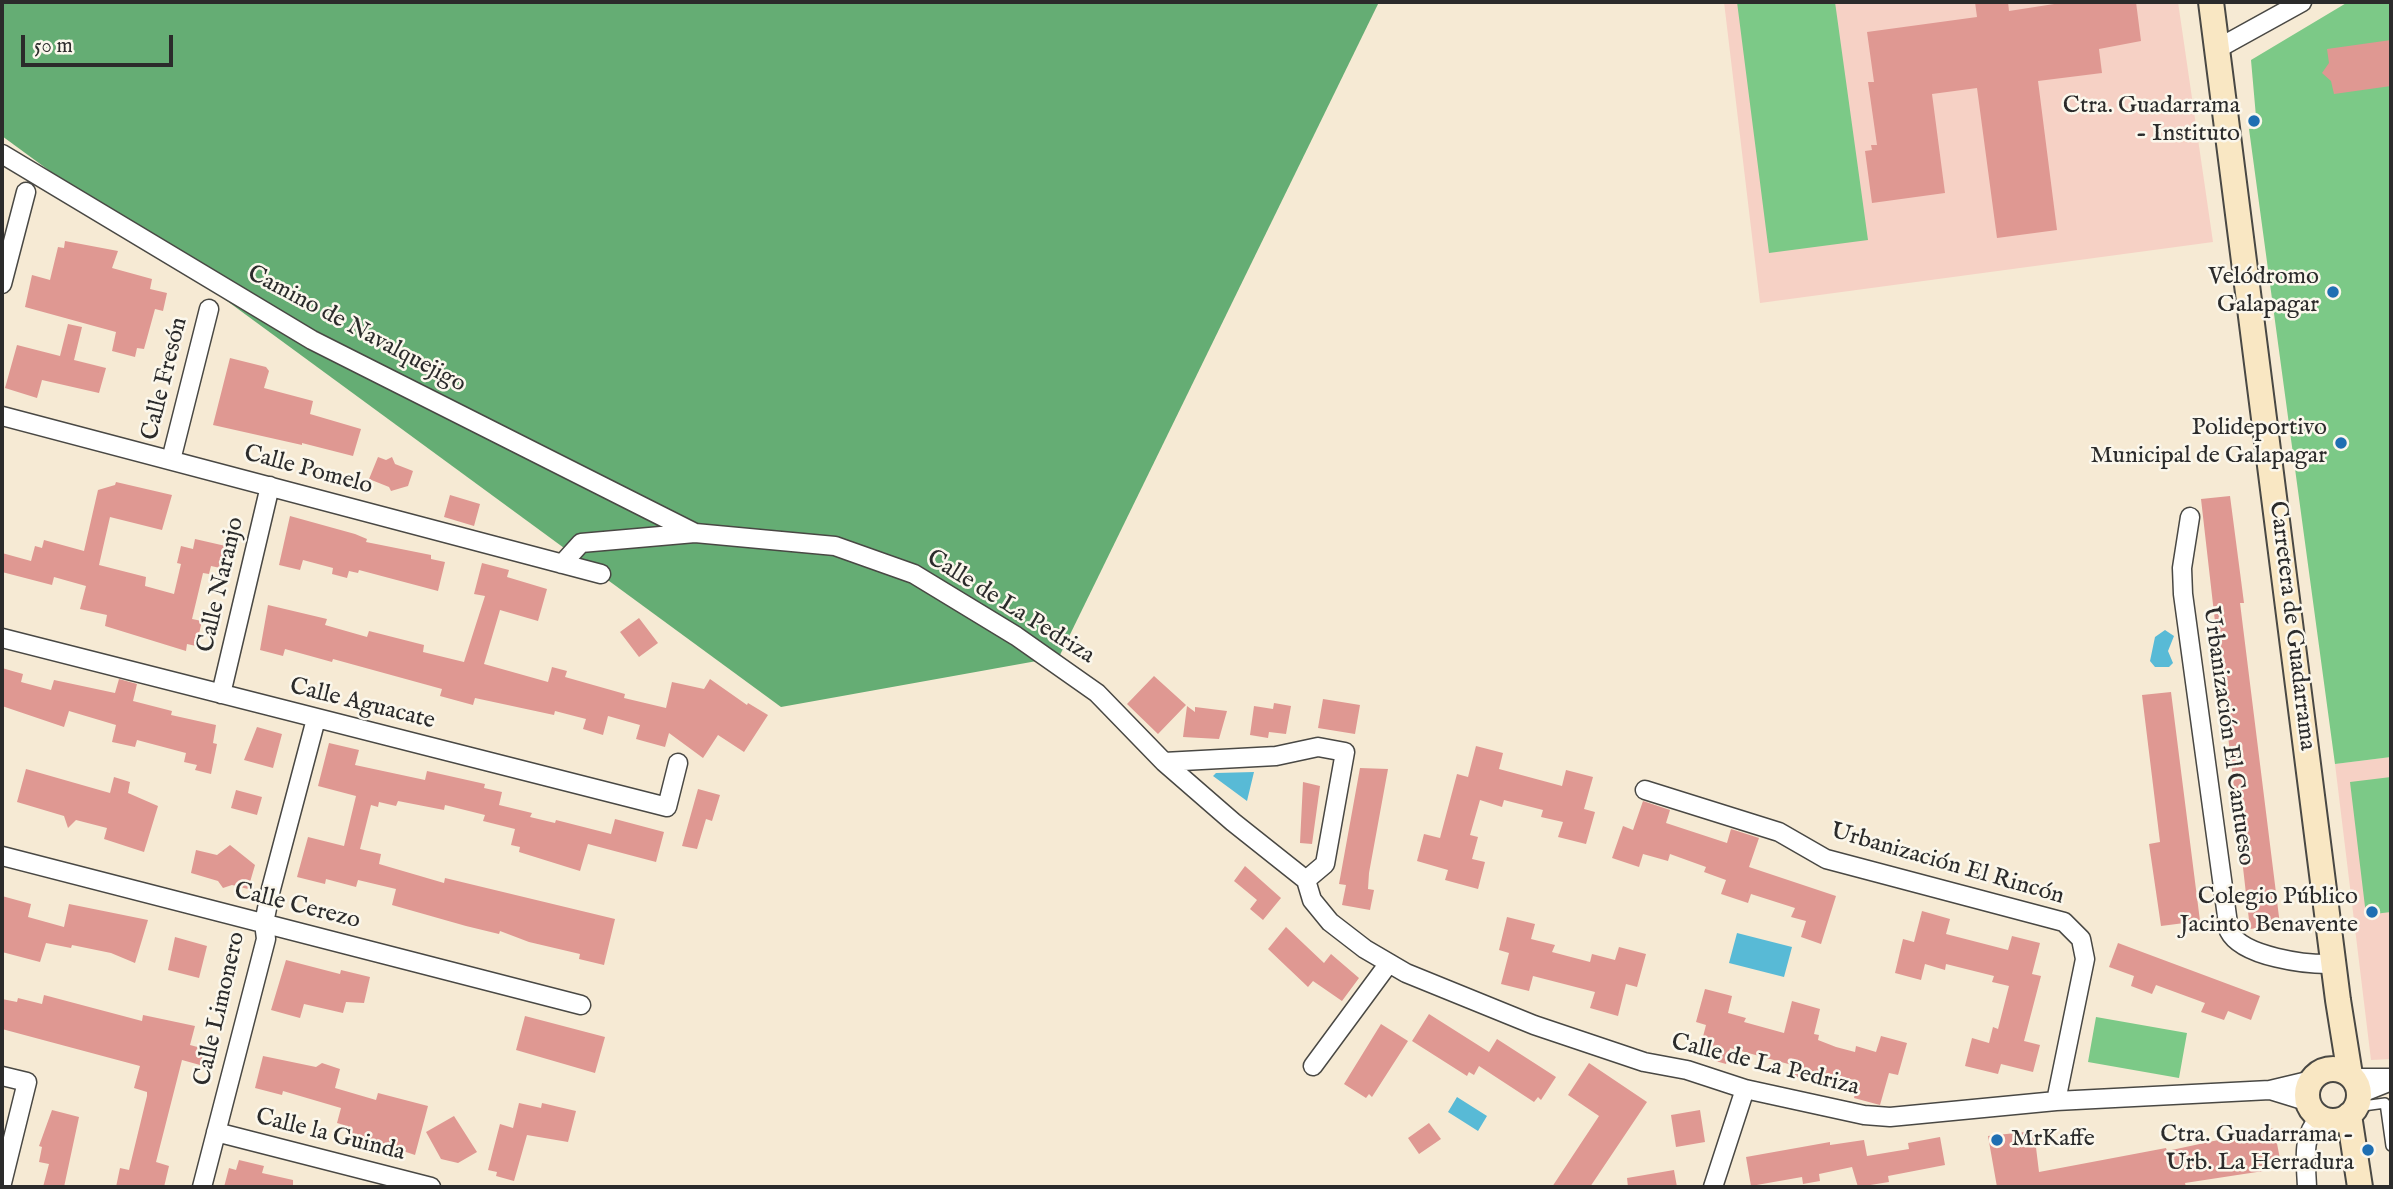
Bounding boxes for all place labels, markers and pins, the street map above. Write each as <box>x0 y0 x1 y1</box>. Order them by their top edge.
place label: Ctra. Guadarrama - Instituto <box>2063 93 2240 149</box>
marker: Ctra. Guadarrama - Instituto <box>2246 113 2262 129</box>
place label: Velódromo Galapagar <box>2208 264 2319 320</box>
marker: Velódromo Galapagar <box>2325 284 2341 300</box>
place label: Polideportivo Municipal de Galapagar <box>2090 415 2327 471</box>
marker: Polideportivo Municipal de Galapagar <box>2333 435 2349 451</box>
place label: Colegio Público Jacinto Benavente <box>2179 884 2358 940</box>
marker: Colegio Público Jacinto Benavente <box>2364 904 2380 920</box>
place label: Ctra. Guadarrama - Urb. La Herradura <box>2160 1122 2354 1178</box>
place label: MrKaffe <box>2011 1126 2095 1154</box>
marker: MrKaffe <box>1989 1132 2005 1148</box>
marker: Ctra. Guadarrama - Urb. La Herradura <box>2360 1142 2376 1158</box>

